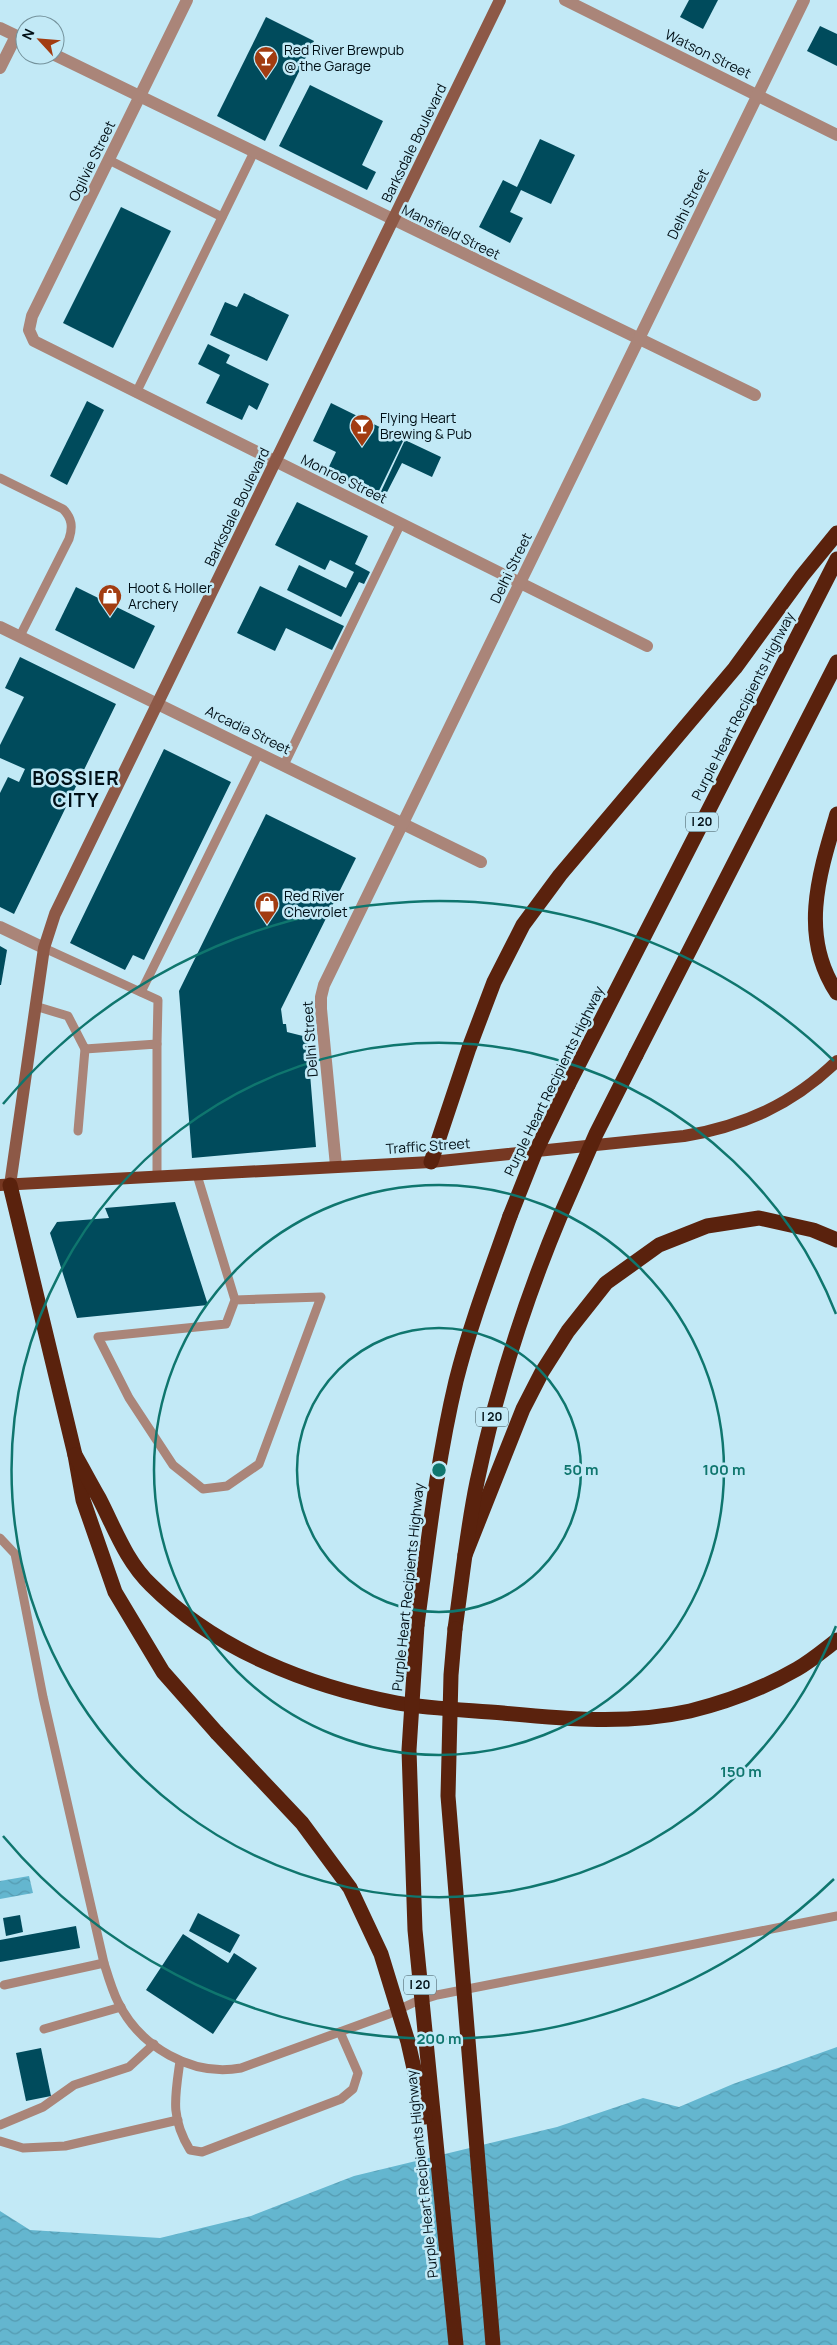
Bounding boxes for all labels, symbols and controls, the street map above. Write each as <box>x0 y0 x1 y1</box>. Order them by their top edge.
north arrow <box>15 15 65 65</box>
street label: Watson Street <box>662 24 755 83</box>
text: N <box>17 25 39 43</box>
place label: Red River Brewpub @ the Garage <box>284 40 404 75</box>
bar icon: Red River Brewpub @ the Garage <box>253 45 279 79</box>
street label: Barksdale Boulevard <box>377 80 451 205</box>
street label: Ogilvie Street <box>64 117 119 204</box>
street label: Delhi Street <box>662 165 713 242</box>
street label: Mansfield Street <box>399 199 504 264</box>
place label: Flying Heart Brewing & Pub <box>380 408 472 443</box>
bar icon: Flying Heart Brewing & Pub <box>349 413 375 447</box>
street label: Barksdale Boulevard <box>200 444 274 569</box>
street label: Monroe Street <box>298 449 391 508</box>
street label: Delhi Street <box>485 529 536 606</box>
place label: Hoot & Holler Archery <box>128 578 212 613</box>
shop icon: Hoot & Holler Archery <box>97 583 123 617</box>
street label: Purple Heart Recipients Highway <box>687 608 799 803</box>
street label: Arcadia Street <box>202 701 294 759</box>
district label: BOSSIER CITY <box>32 765 120 813</box>
road number: I 20 <box>686 812 718 832</box>
place label: Red River Chevrolet <box>284 886 348 921</box>
shop icon: Red River Chevrolet <box>254 891 280 925</box>
street label: Purple Heart Recipients Highway <box>499 982 608 1179</box>
street label: Delhi Street <box>297 1000 322 1078</box>
street label: Traffic Street <box>385 1133 471 1158</box>
road number: I 20 <box>476 1408 508 1426</box>
text: 50 m <box>563 1459 599 1480</box>
text: 100 m <box>703 1459 745 1480</box>
centre of rings <box>430 1461 448 1479</box>
street label: Purple Heart Recipients Highway <box>387 1481 428 1692</box>
text: 150 m <box>720 1761 762 1782</box>
road number: I 20 <box>404 1976 436 1994</box>
text: 200 m <box>416 2028 462 2049</box>
street label: Purple Heart Recipients Highway <box>401 2068 442 2279</box>

